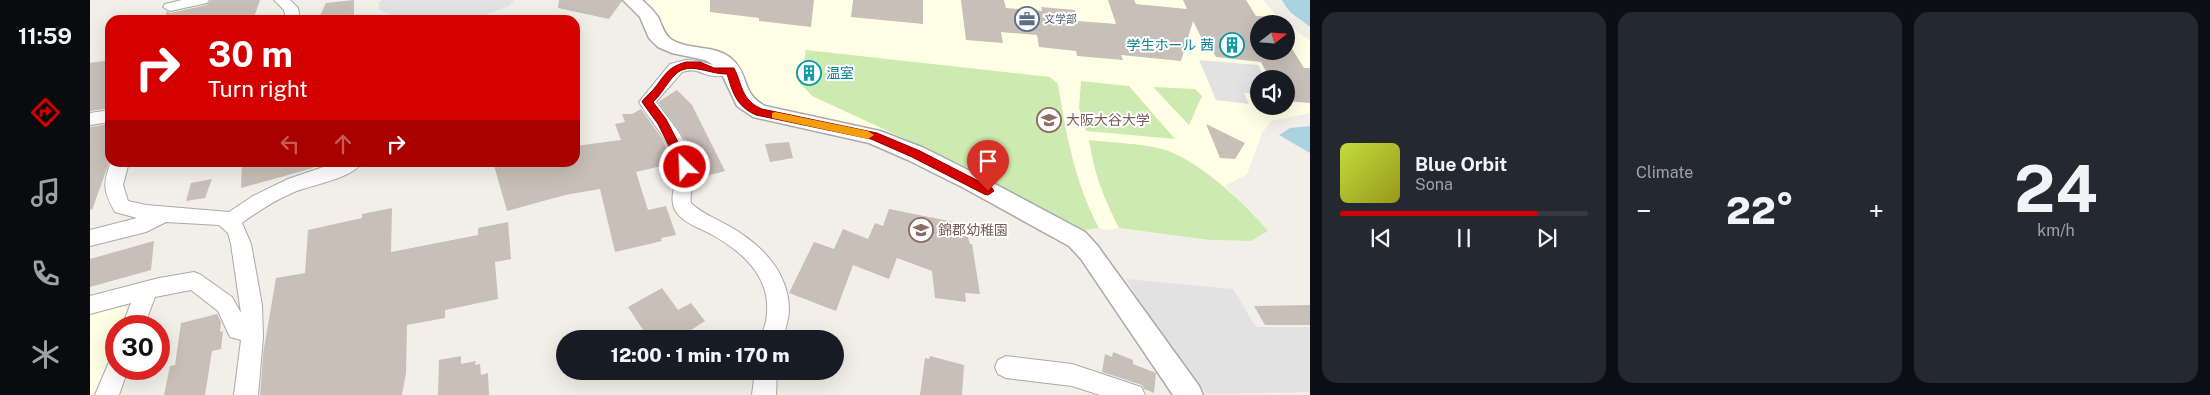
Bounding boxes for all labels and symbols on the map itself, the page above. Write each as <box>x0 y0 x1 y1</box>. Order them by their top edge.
office icon: 文学部 <box>1014 6 1040 32</box>
place label: 文学部 <box>1044 13 1077 25</box>
north arrow <box>1250 15 1295 60</box>
building icon: 学生ホール 茜 <box>1219 32 1245 58</box>
place label: 学生ホール 茜 <box>1127 37 1214 53</box>
building icon: 温室 <box>796 60 822 86</box>
place label: 温室 <box>826 65 854 81</box>
school or university icon: 大阪大谷大学 <box>1036 107 1062 133</box>
place label: 大阪大谷大学 <box>1066 112 1150 128</box>
position arrow <box>658 140 710 192</box>
pin <box>967 140 1009 191</box>
school or university icon: 錦郡幼稚園 <box>908 217 934 243</box>
place label: 錦郡幼稚園 <box>938 222 1008 238</box>
speed limit sign: 30 <box>105 315 170 380</box>

